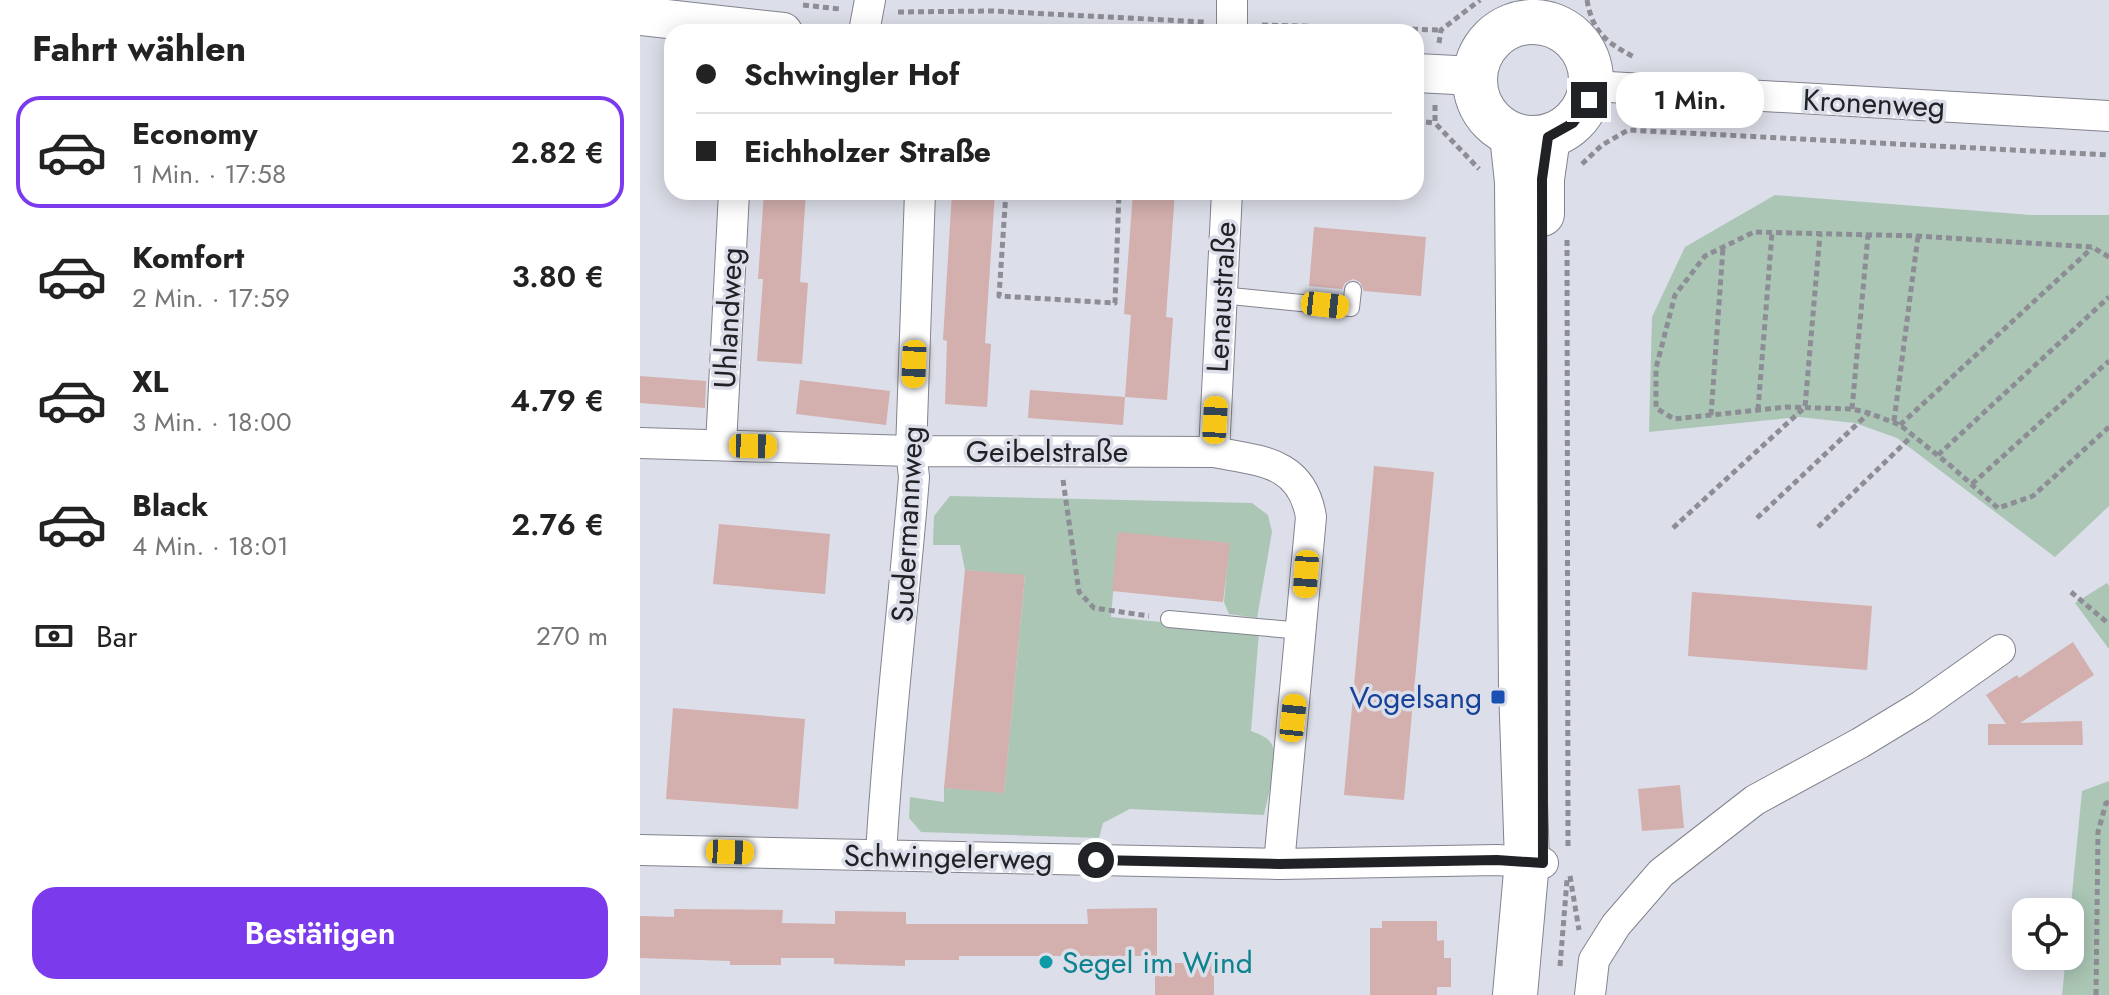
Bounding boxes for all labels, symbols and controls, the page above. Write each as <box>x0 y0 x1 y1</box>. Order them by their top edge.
text: Fahrt wählen <box>32 22 246 74</box>
text: Schwingler Hof <box>744 53 959 96</box>
callout: 1 Min. <box>1617 72 1765 128</box>
street label: Kronenweg <box>1802 78 1946 128</box>
text: 1 Min. <box>1654 81 1726 119</box>
route end <box>1571 82 1607 118</box>
text: Economy <box>132 112 258 155</box>
icon: car <box>36 116 108 188</box>
text: Eichholzer Straße <box>744 130 991 173</box>
text: 2.82 € <box>511 131 604 174</box>
text: 1 Min. · 17:58 <box>132 155 286 193</box>
street label: Lenaustraße <box>1196 220 1246 374</box>
text: Komfort <box>132 236 244 279</box>
icon: car <box>36 240 108 312</box>
street label: Uhlandweg <box>703 246 753 390</box>
text: 3.80 € <box>512 255 604 298</box>
text: 2 Min. · 17:59 <box>132 279 290 317</box>
car <box>1300 291 1350 319</box>
car <box>901 340 927 388</box>
text: XL <box>132 360 168 403</box>
icon: car <box>36 364 108 436</box>
text: 4.79 € <box>510 379 604 422</box>
car <box>1202 395 1228 445</box>
text: 3 Min. · 18:00 <box>132 403 292 441</box>
street label: Sudermannweg <box>880 425 934 623</box>
street label: Geibelstraße <box>966 430 1128 473</box>
car <box>729 434 777 458</box>
text: Black <box>132 484 208 527</box>
icon: car <box>36 488 108 560</box>
text: 2.76 € <box>511 503 604 546</box>
text: 4 Min. · 18:01 <box>132 527 289 565</box>
car <box>1292 549 1320 599</box>
icon: cash <box>32 614 76 658</box>
text: Bar <box>96 615 137 658</box>
text: 270 m <box>536 617 608 655</box>
place label: Vogelsang <box>1349 676 1482 719</box>
marker: Vogelsang <box>1489 688 1507 706</box>
car <box>1279 693 1307 743</box>
street label: Schwingelerweg <box>843 834 1053 880</box>
car <box>706 839 754 865</box>
route start <box>1078 842 1114 878</box>
button: Bestätigen <box>32 887 608 979</box>
map controls <box>2012 898 2084 970</box>
button: locate <box>2012 898 2084 970</box>
place label: Segel im Wind <box>1062 941 1253 984</box>
marker: Segel im Wind <box>1037 953 1055 971</box>

